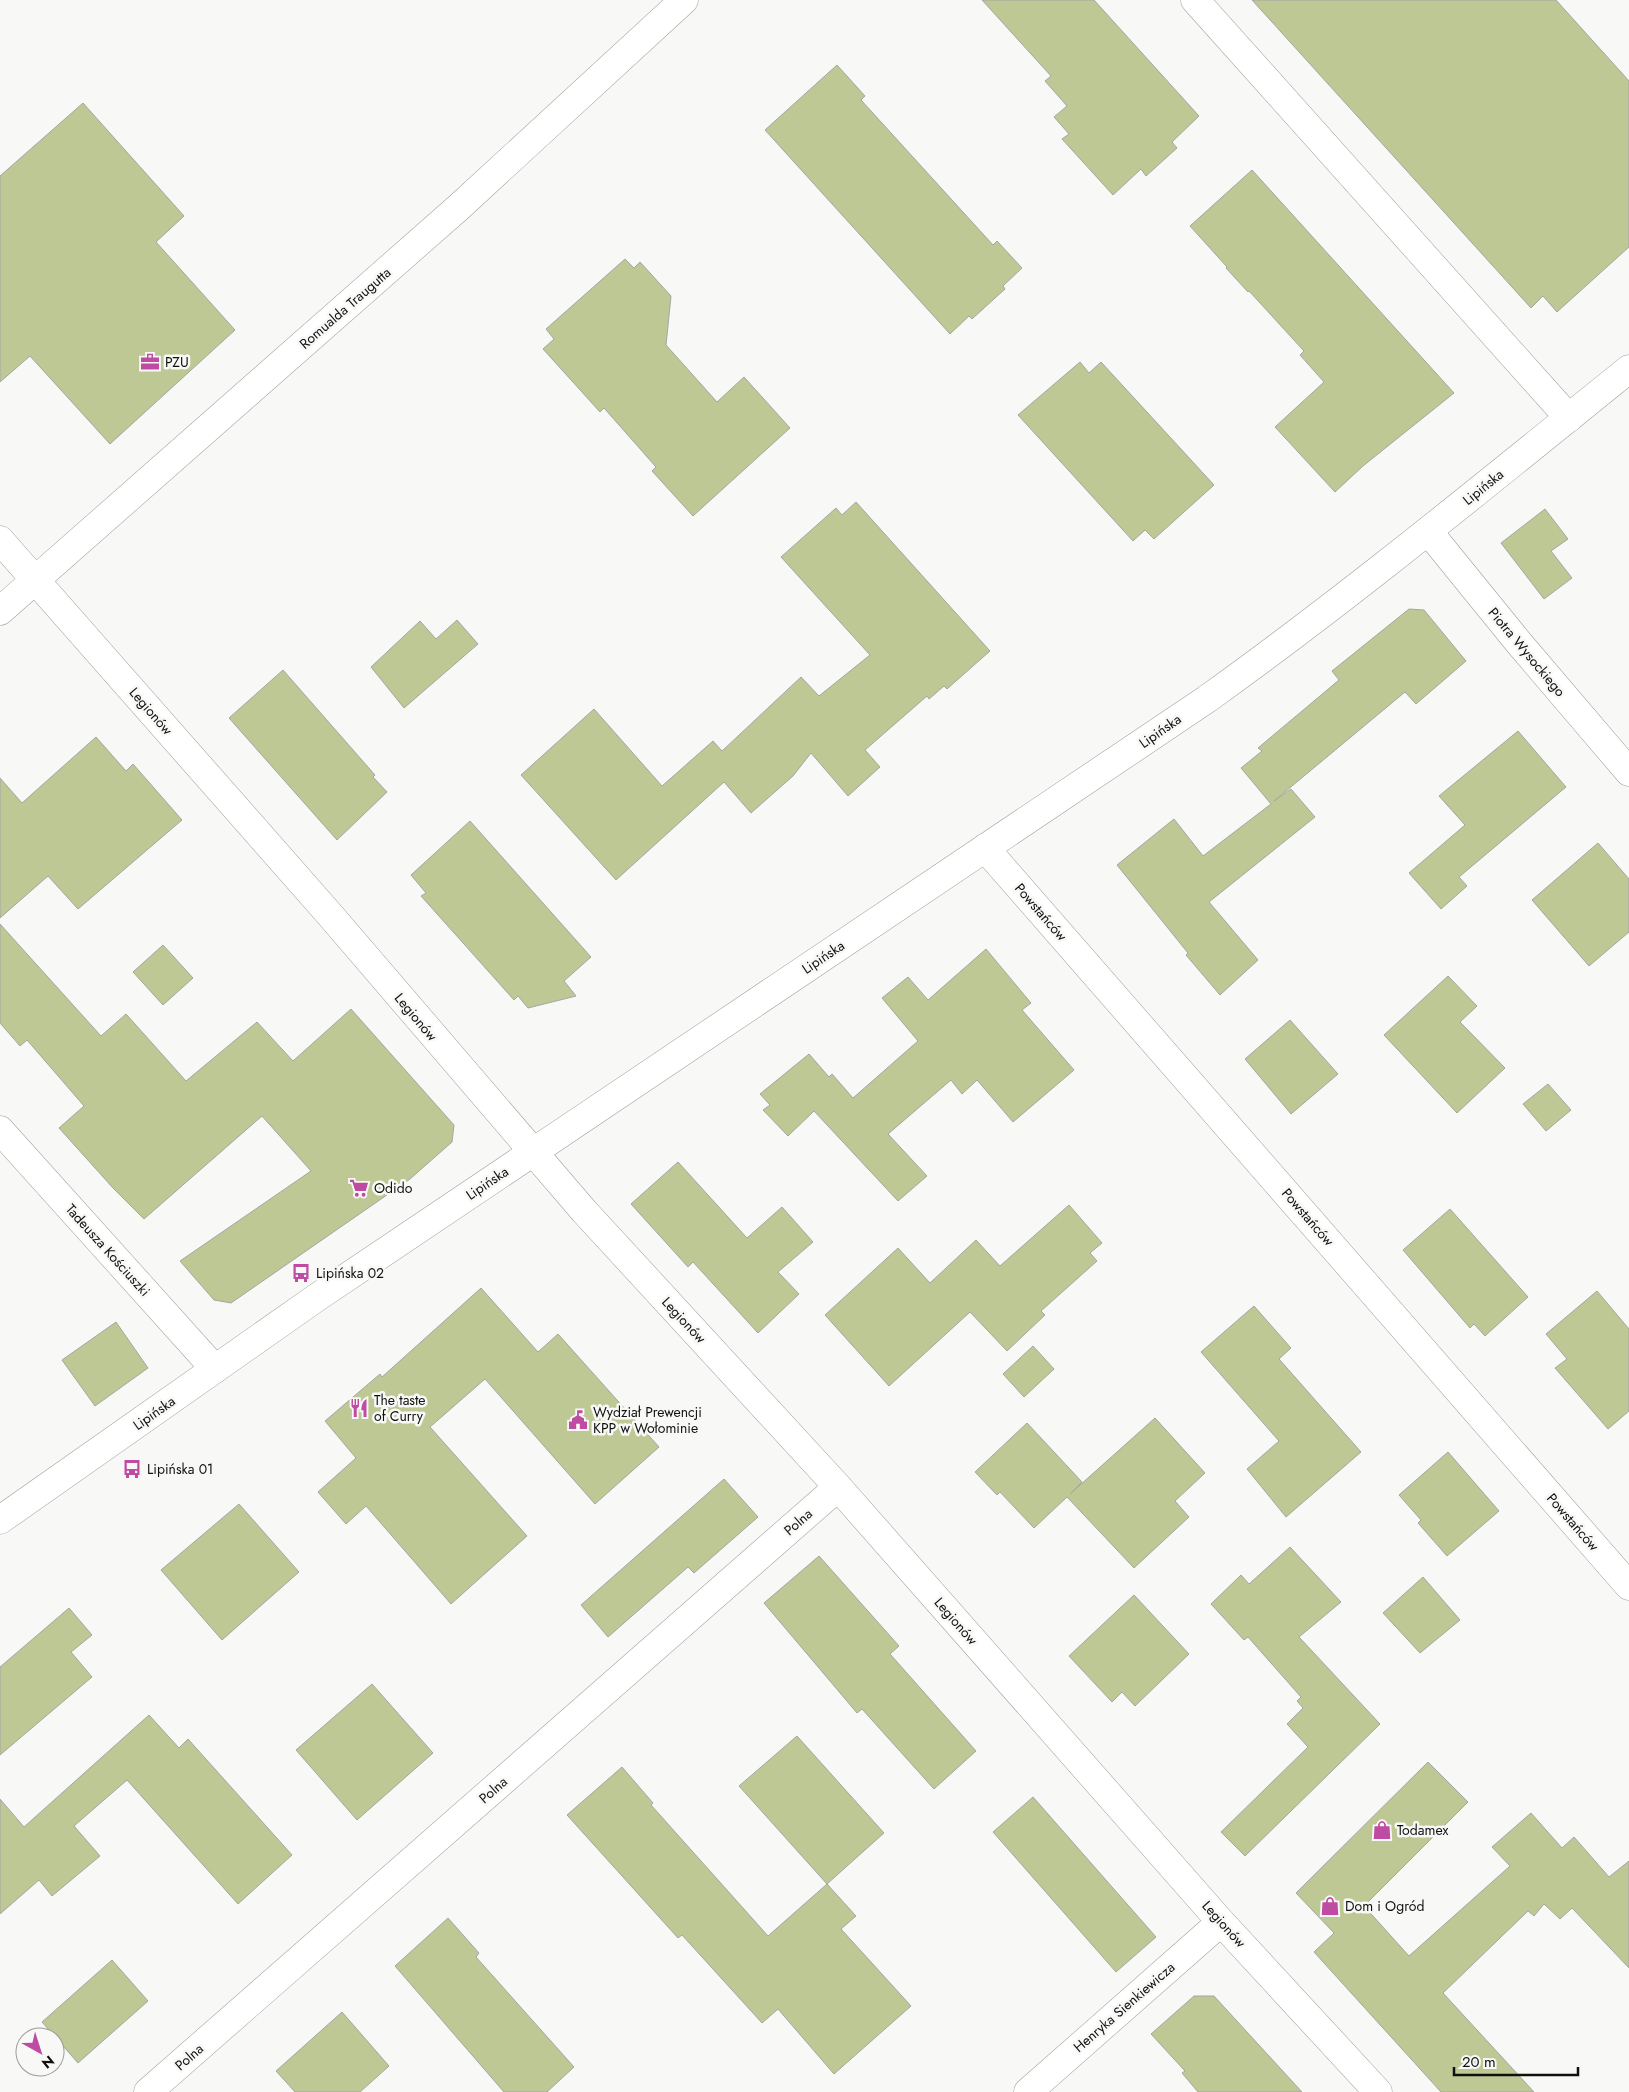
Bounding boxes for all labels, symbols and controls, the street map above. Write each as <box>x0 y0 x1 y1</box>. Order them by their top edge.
street label: Romualda Traugutta <box>295 263 395 353</box>
office icon: PZU <box>139 351 161 373</box>
place label: PZU <box>165 352 189 372</box>
street label: Lipińska <box>1458 464 1508 510</box>
street label: Piotra Wysockiego <box>1484 603 1570 701</box>
street label: Legionów <box>125 683 178 739</box>
street label: Lipińska <box>1135 709 1185 753</box>
street label: Powstańców <box>1010 879 1072 946</box>
street label: Lipińska <box>798 935 848 979</box>
street label: Legionów <box>390 989 442 1046</box>
street label: Lipińska <box>462 1161 512 1205</box>
supermarket icon: Odido <box>348 1177 370 1199</box>
place label: Odido <box>374 1178 413 1198</box>
street label: Powstańców <box>1277 1184 1339 1251</box>
street label: Tadeusza Kościuszki <box>61 1200 155 1300</box>
bus stop icon: Lipińska 02 <box>290 1262 312 1284</box>
place label: Lipińska 02 <box>316 1263 384 1283</box>
street label: Legionów <box>657 1292 711 1348</box>
place label: The taste of Curry <box>374 1390 426 1426</box>
street label: Lipińska <box>129 1391 179 1435</box>
restaurant icon: The taste of Curry <box>348 1397 370 1419</box>
place label: Wydział Prewencji KPP w Wołominie <box>593 1402 702 1438</box>
public building icon: Wydział Prewencji KPP w Wołominie <box>567 1409 589 1431</box>
bus stop icon: Lipińska 01 <box>121 1458 143 1480</box>
place label: Lipińska 01 <box>147 1459 213 1479</box>
street label: Powstańców <box>1542 1489 1604 1556</box>
street label: Polna <box>779 1504 817 1540</box>
street label: Legionów <box>930 1593 983 1649</box>
street label: Polna <box>474 1772 512 1808</box>
shop icon: Todamex <box>1371 1819 1393 1841</box>
place label: Todamex <box>1397 1820 1448 1840</box>
shop icon: Dom i Ogród <box>1319 1895 1341 1917</box>
street label: Legionów <box>1197 1896 1251 1952</box>
place label: Dom i Ogród <box>1345 1896 1424 1916</box>
street label: Henryka Sienkiewicza <box>1069 1957 1179 2057</box>
north arrow <box>15 2027 65 2077</box>
street label: Polna <box>170 2039 208 2075</box>
scale bar <box>1454 2044 1578 2076</box>
text: N <box>38 2051 59 2073</box>
text: 20 m <box>1462 2051 1496 2073</box>

